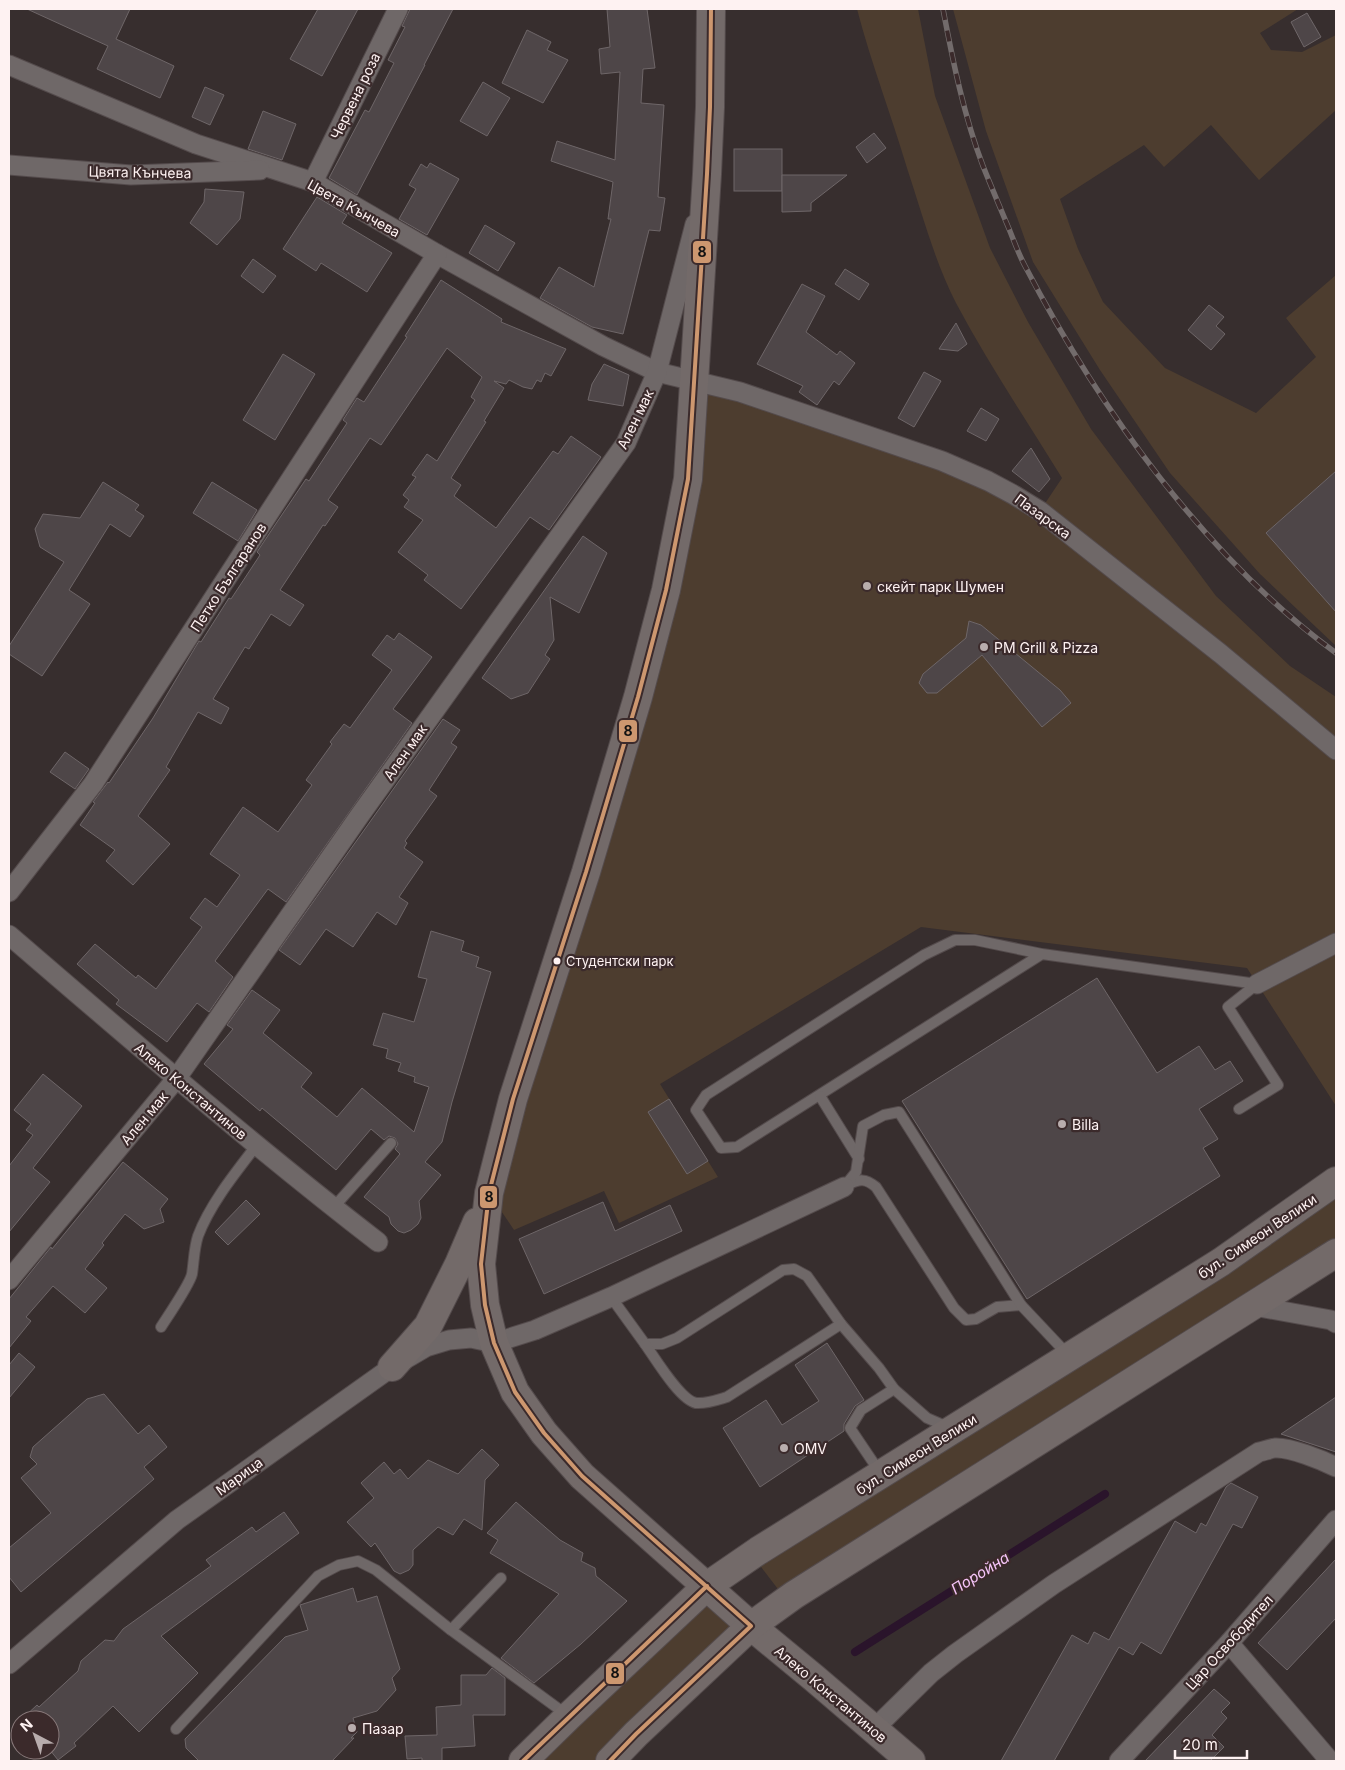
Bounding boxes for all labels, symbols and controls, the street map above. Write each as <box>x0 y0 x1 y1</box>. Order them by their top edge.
street label: Червена роза <box>327 50 383 142</box>
street label: Цвята Кънчева <box>88 163 192 181</box>
street label: Цвета Кънчева <box>305 176 403 240</box>
line badge: 8 <box>692 240 712 264</box>
text: 8 <box>697 243 707 260</box>
street label: Ален мак <box>613 386 657 452</box>
street label: Пазарска <box>1012 490 1074 542</box>
street label: Петко Българанов <box>187 519 270 635</box>
place label: скейт парк Шумен <box>877 578 1004 595</box>
marker: скейт парк Шумен <box>861 580 873 592</box>
place label: PM Grill & Pizza <box>994 639 1098 656</box>
marker: PM Grill & Pizza <box>978 641 990 653</box>
line badge: 8 <box>618 719 638 743</box>
street label: Ален мак <box>380 720 431 783</box>
text: 8 <box>623 722 633 739</box>
place label: Студентски парк <box>566 953 674 969</box>
marker: Студентски парк <box>552 956 562 966</box>
street label: Алеко Константинов <box>131 1039 251 1143</box>
street label: Ален мак <box>117 1088 171 1148</box>
place label: Billa <box>1072 1116 1099 1133</box>
marker: Billa <box>1056 1118 1068 1130</box>
line badge: 8 <box>479 1185 498 1209</box>
text: 8 <box>484 1188 494 1205</box>
street label: бул. Симеон Велики <box>1195 1190 1319 1282</box>
street label: бул. Симеон Велики <box>853 1410 979 1498</box>
place label: OMV <box>794 1440 827 1457</box>
marker: OMV <box>778 1442 790 1454</box>
street label: Марица <box>212 1453 266 1499</box>
water label: Поройна <box>947 1548 1013 1598</box>
street label: Цар Освободител <box>1182 1591 1276 1693</box>
street label: Алеко Константинов <box>771 1642 891 1746</box>
line badge: 8 <box>605 1662 625 1685</box>
text: 8 <box>610 1664 620 1681</box>
north arrow <box>10 1710 60 1760</box>
text: N <box>17 1715 36 1735</box>
place label: Пазар <box>362 1720 404 1737</box>
marker: Пазар <box>346 1722 358 1734</box>
scale bar <box>1175 1728 1248 1760</box>
text: 20 m <box>1182 1735 1218 1754</box>

